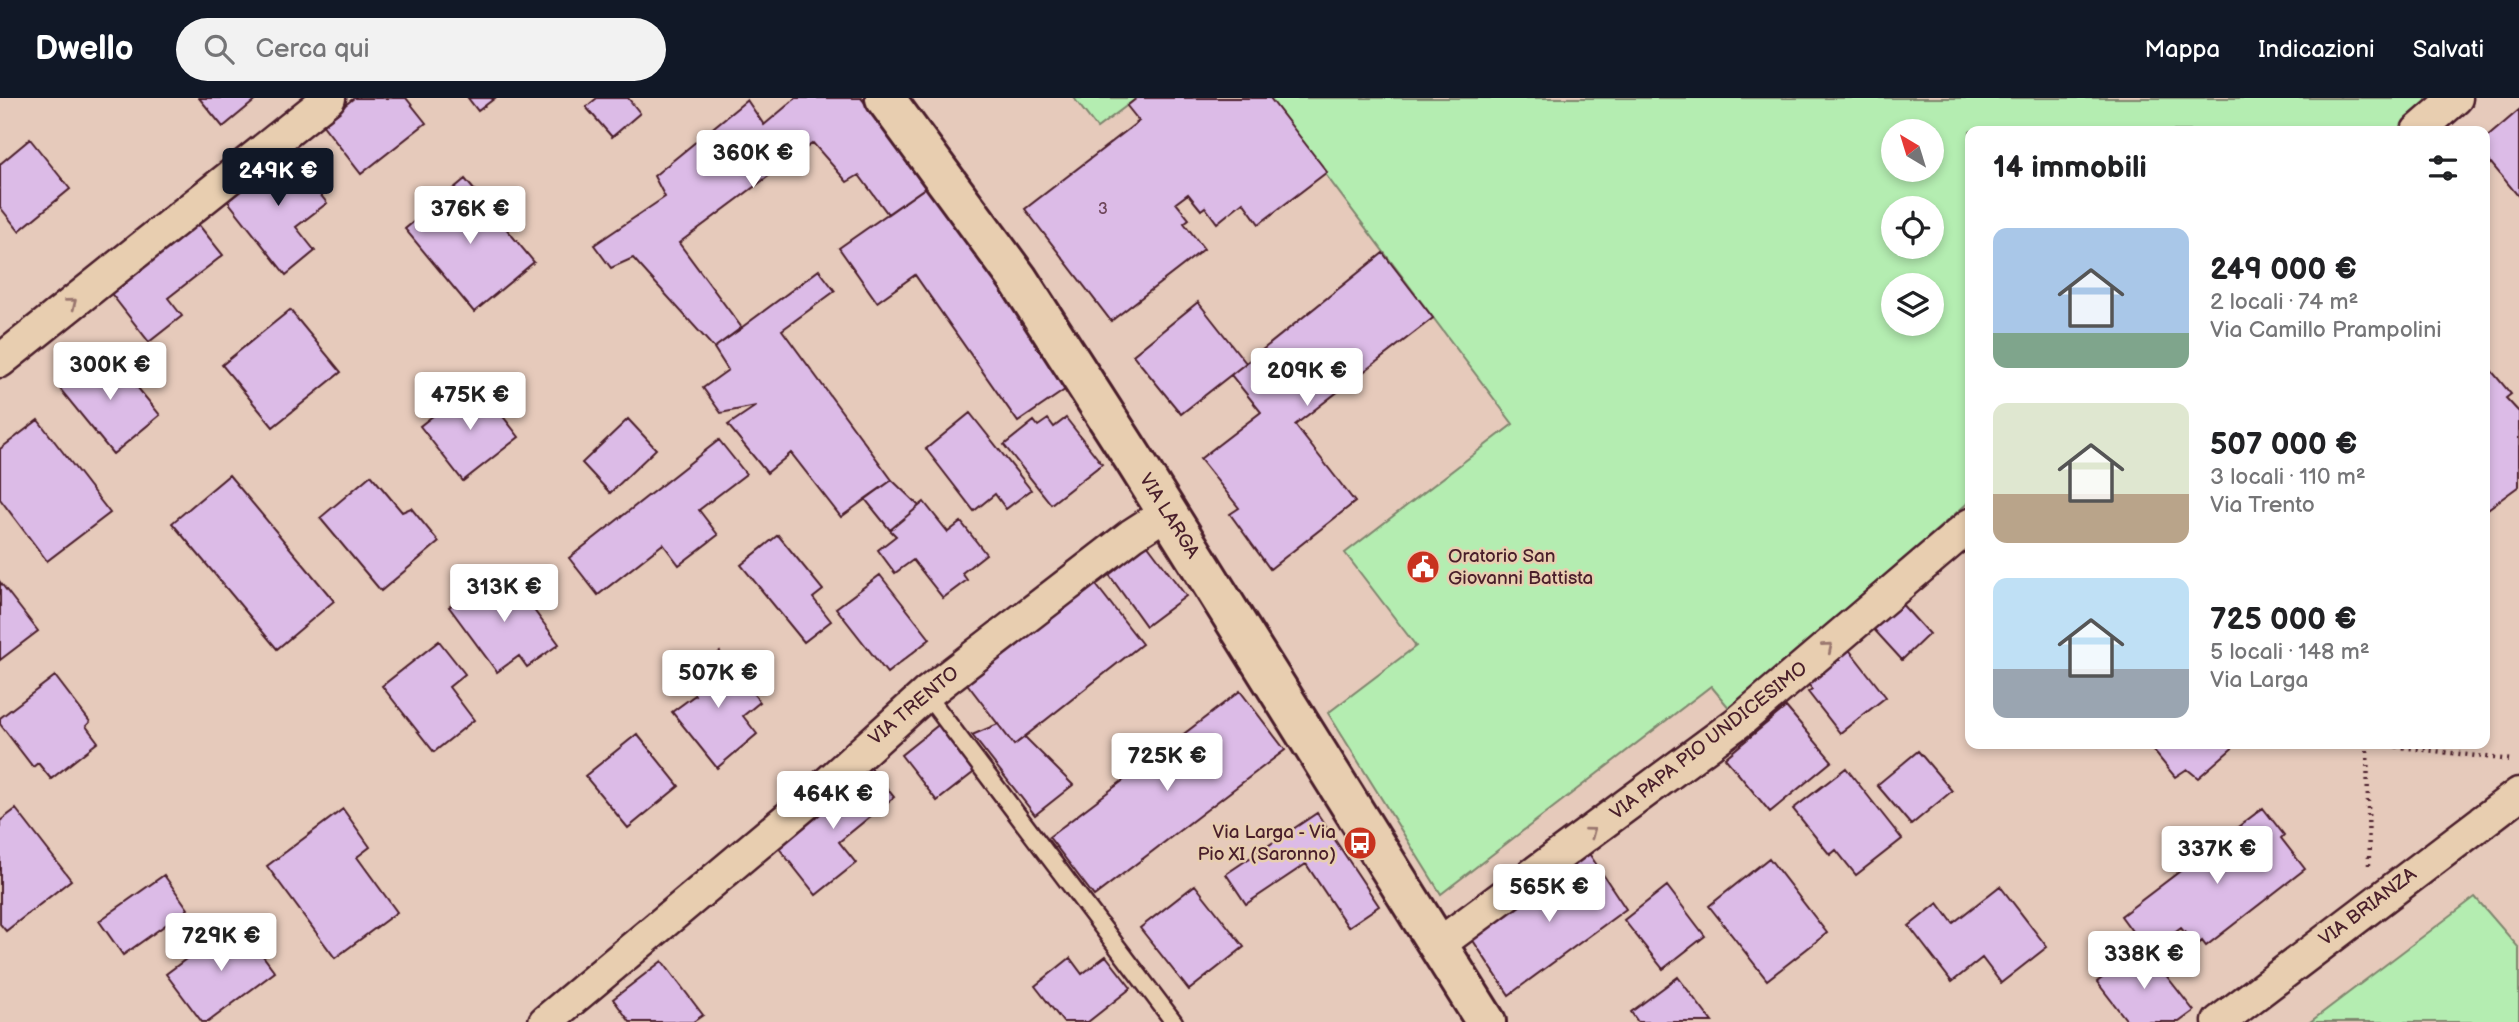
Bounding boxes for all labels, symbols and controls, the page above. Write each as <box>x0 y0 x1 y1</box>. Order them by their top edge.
search box <box>176 18 666 81</box>
text: Dwello <box>35 29 134 69</box>
icon: search <box>200 30 238 68</box>
text: Cerca qui <box>256 34 370 65</box>
text: Mappa <box>2144 35 2220 64</box>
text: Indicazioni <box>2258 35 2375 64</box>
text: Salvati <box>2413 35 2484 64</box>
north arrow <box>1881 119 1944 182</box>
map controls <box>1881 119 1944 336</box>
pin: 360K € <box>696 130 810 190</box>
text: 360K € <box>713 139 793 167</box>
pin: 249K € <box>221 148 335 208</box>
icon: filters <box>2424 149 2462 187</box>
text: 14 immobili <box>1993 150 2147 186</box>
text: 249K € <box>238 157 318 185</box>
pin: 376K € <box>413 186 527 246</box>
text: 376K € <box>430 195 510 223</box>
button: locate <box>1881 196 1944 259</box>
house number: 3 <box>1098 200 1108 219</box>
text: 249 000 € <box>2210 252 2357 288</box>
icon: home <box>2049 256 2133 340</box>
button: layers <box>1881 273 1944 336</box>
text: 2 locali · 74 m² <box>2210 288 2358 316</box>
one-way arrow <box>65 298 77 311</box>
text: Via Camillo Prampolini <box>2210 316 2442 344</box>
pin: 300K € <box>53 342 167 402</box>
pin: 209K € <box>1250 348 1364 408</box>
text: 300K € <box>69 351 151 379</box>
text: 209K € <box>1267 357 1347 385</box>
pin: 475K € <box>413 372 527 432</box>
text: 475K € <box>431 381 509 409</box>
text: 507 000 € <box>2210 427 2357 463</box>
icon: home <box>2049 431 2133 515</box>
text: 3 locali · 110 m² <box>2210 463 2366 491</box>
street label: VIA LARGA <box>1134 469 1204 563</box>
text: Via Trento <box>2210 491 2315 519</box>
place label: Oratorio San Giovanni Battista <box>1448 545 1593 590</box>
public building icon: Oratorio San Giovanni Battista <box>1404 548 1442 586</box>
pin: 313K € <box>447 564 561 624</box>
text: 313K € <box>466 573 542 601</box>
text: 725 000 € <box>2210 602 2357 638</box>
icon: home <box>2049 606 2133 690</box>
text: 5 locali · 148 m² <box>2210 638 2370 666</box>
one-way arrow <box>1821 642 1833 655</box>
pin: 507K € <box>661 650 775 710</box>
street label: VIA PAPA PIO UNDICESIMO <box>1606 657 1812 825</box>
text: 507K € <box>678 659 758 687</box>
street label: VIA TRENTO <box>864 662 964 750</box>
text: Via Larga <box>2210 666 2309 694</box>
pin: 725K € <box>1110 734 1224 793</box>
text: 725K € <box>1128 742 1206 770</box>
pin: 464K € <box>776 772 890 831</box>
text: 464K € <box>793 780 873 808</box>
place label: Via Larga - Via Pio XI (Saronno) <box>1197 821 1336 866</box>
bus stop icon: Via Larga - Via Pio XI (Saronno) <box>1341 824 1379 862</box>
pin: 337K € <box>2160 826 2274 886</box>
one-way arrow <box>1583 827 1596 840</box>
text: 337K € <box>2178 835 2256 863</box>
street label: VIA BRIANZA <box>2315 863 2422 951</box>
pin: 565K € <box>1492 864 1606 924</box>
text: 565K € <box>1509 873 1589 901</box>
pin: 729K € <box>164 914 278 973</box>
text: 729K € <box>181 922 261 950</box>
pin: 338K € <box>2087 932 2201 991</box>
text: 338K € <box>2104 940 2184 968</box>

